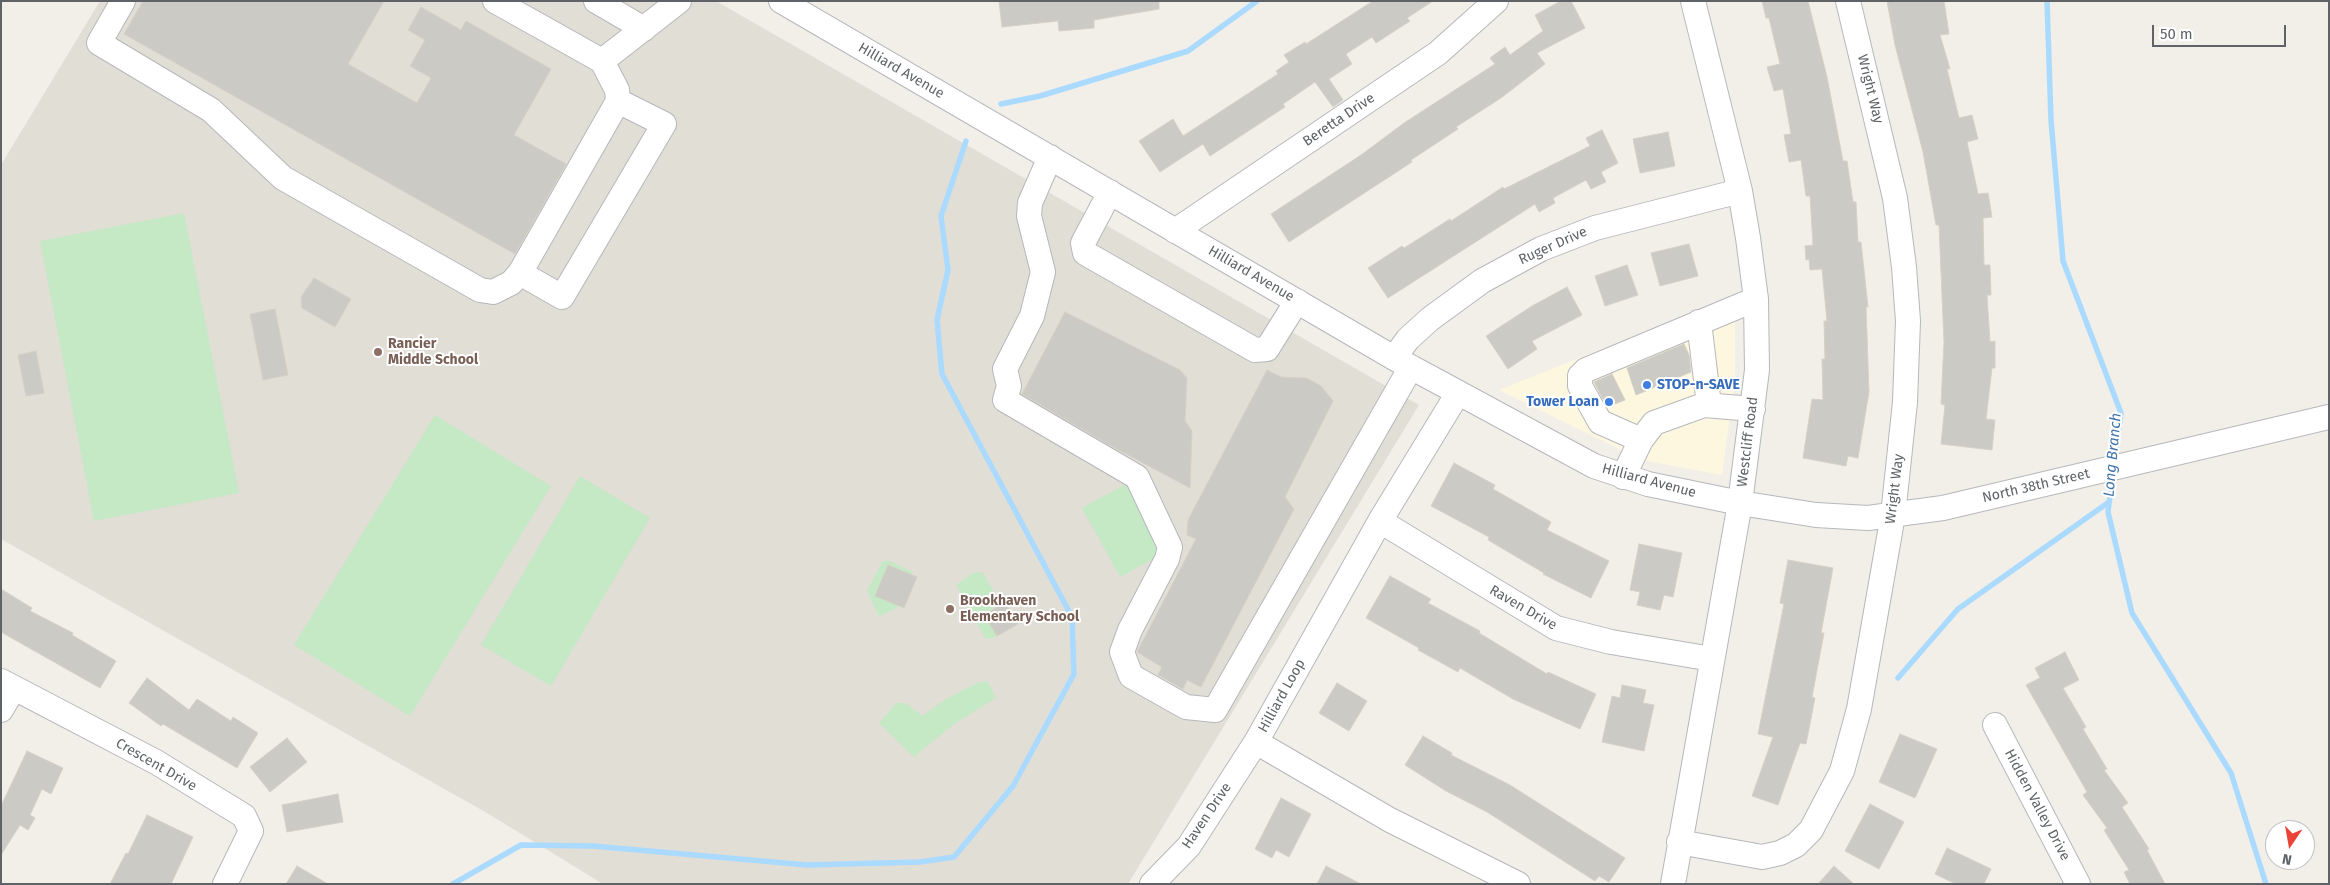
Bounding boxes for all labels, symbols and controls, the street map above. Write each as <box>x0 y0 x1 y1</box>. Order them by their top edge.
scale bar <box>2155 15 2289 47</box>
text: 50 m <box>2160 25 2193 43</box>
street label: Hilliard Avenue <box>855 40 947 102</box>
street label: Wright Way <box>1853 53 1887 125</box>
street label: Beretta Drive <box>1300 90 1378 150</box>
street label: Ruger Drive <box>1516 223 1590 269</box>
street label: Hilliard Avenue <box>1205 243 1297 305</box>
place label: Rancier Middle School <box>388 336 478 368</box>
marker: Rancier Middle School <box>372 346 384 358</box>
place label: STOP-n-SAVE <box>1657 377 1740 393</box>
marker: STOP-n-SAVE <box>1641 379 1653 391</box>
place label: Tower Loan <box>1526 394 1599 410</box>
marker: Tower Loan <box>1603 396 1615 408</box>
street label: Westcliff Road <box>1734 396 1762 488</box>
water label: Long Branch <box>2100 412 2126 498</box>
street label: Wright Way <box>1882 453 1908 525</box>
street label: Hilliard Avenue <box>1600 460 1698 502</box>
street label: North 38th Street <box>1981 465 2091 507</box>
street label: Raven Drive <box>1486 582 1560 634</box>
place label: Brookhaven Elementary School <box>960 593 1079 626</box>
marker: Brookhaven Elementary School <box>944 603 956 615</box>
street label: Hilliard Loop <box>1255 656 1309 736</box>
street label: Crescent Drive <box>113 735 199 795</box>
street label: Hidden Valley Drive <box>2001 746 2073 864</box>
street label: Haven Drive <box>1179 780 1235 852</box>
north arrow <box>2265 820 2315 870</box>
text: N <box>2281 850 2293 868</box>

